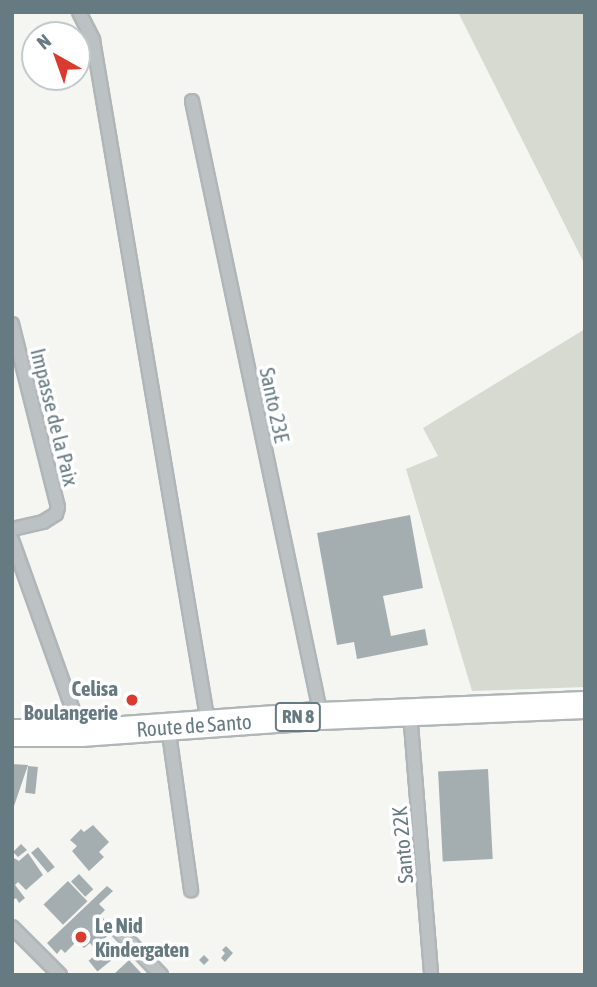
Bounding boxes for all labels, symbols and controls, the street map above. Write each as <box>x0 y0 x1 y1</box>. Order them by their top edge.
north arrow <box>21 21 91 91</box>
text: N <box>32 29 55 53</box>
street label: Impasse de la Paix <box>26 346 84 488</box>
street label: Santo 23E <box>255 365 295 445</box>
place label: Celisa Boulangerie <box>24 675 118 725</box>
marker: Celisa Boulangerie <box>124 692 140 708</box>
road number: RN 8 <box>274 702 322 732</box>
street label: Route de Santo <box>135 708 253 742</box>
street label: Santo 22K <box>386 805 418 885</box>
place label: Le Nid Kindergaten <box>95 912 189 962</box>
marker: Le Nid Kindergaten <box>73 929 89 945</box>

